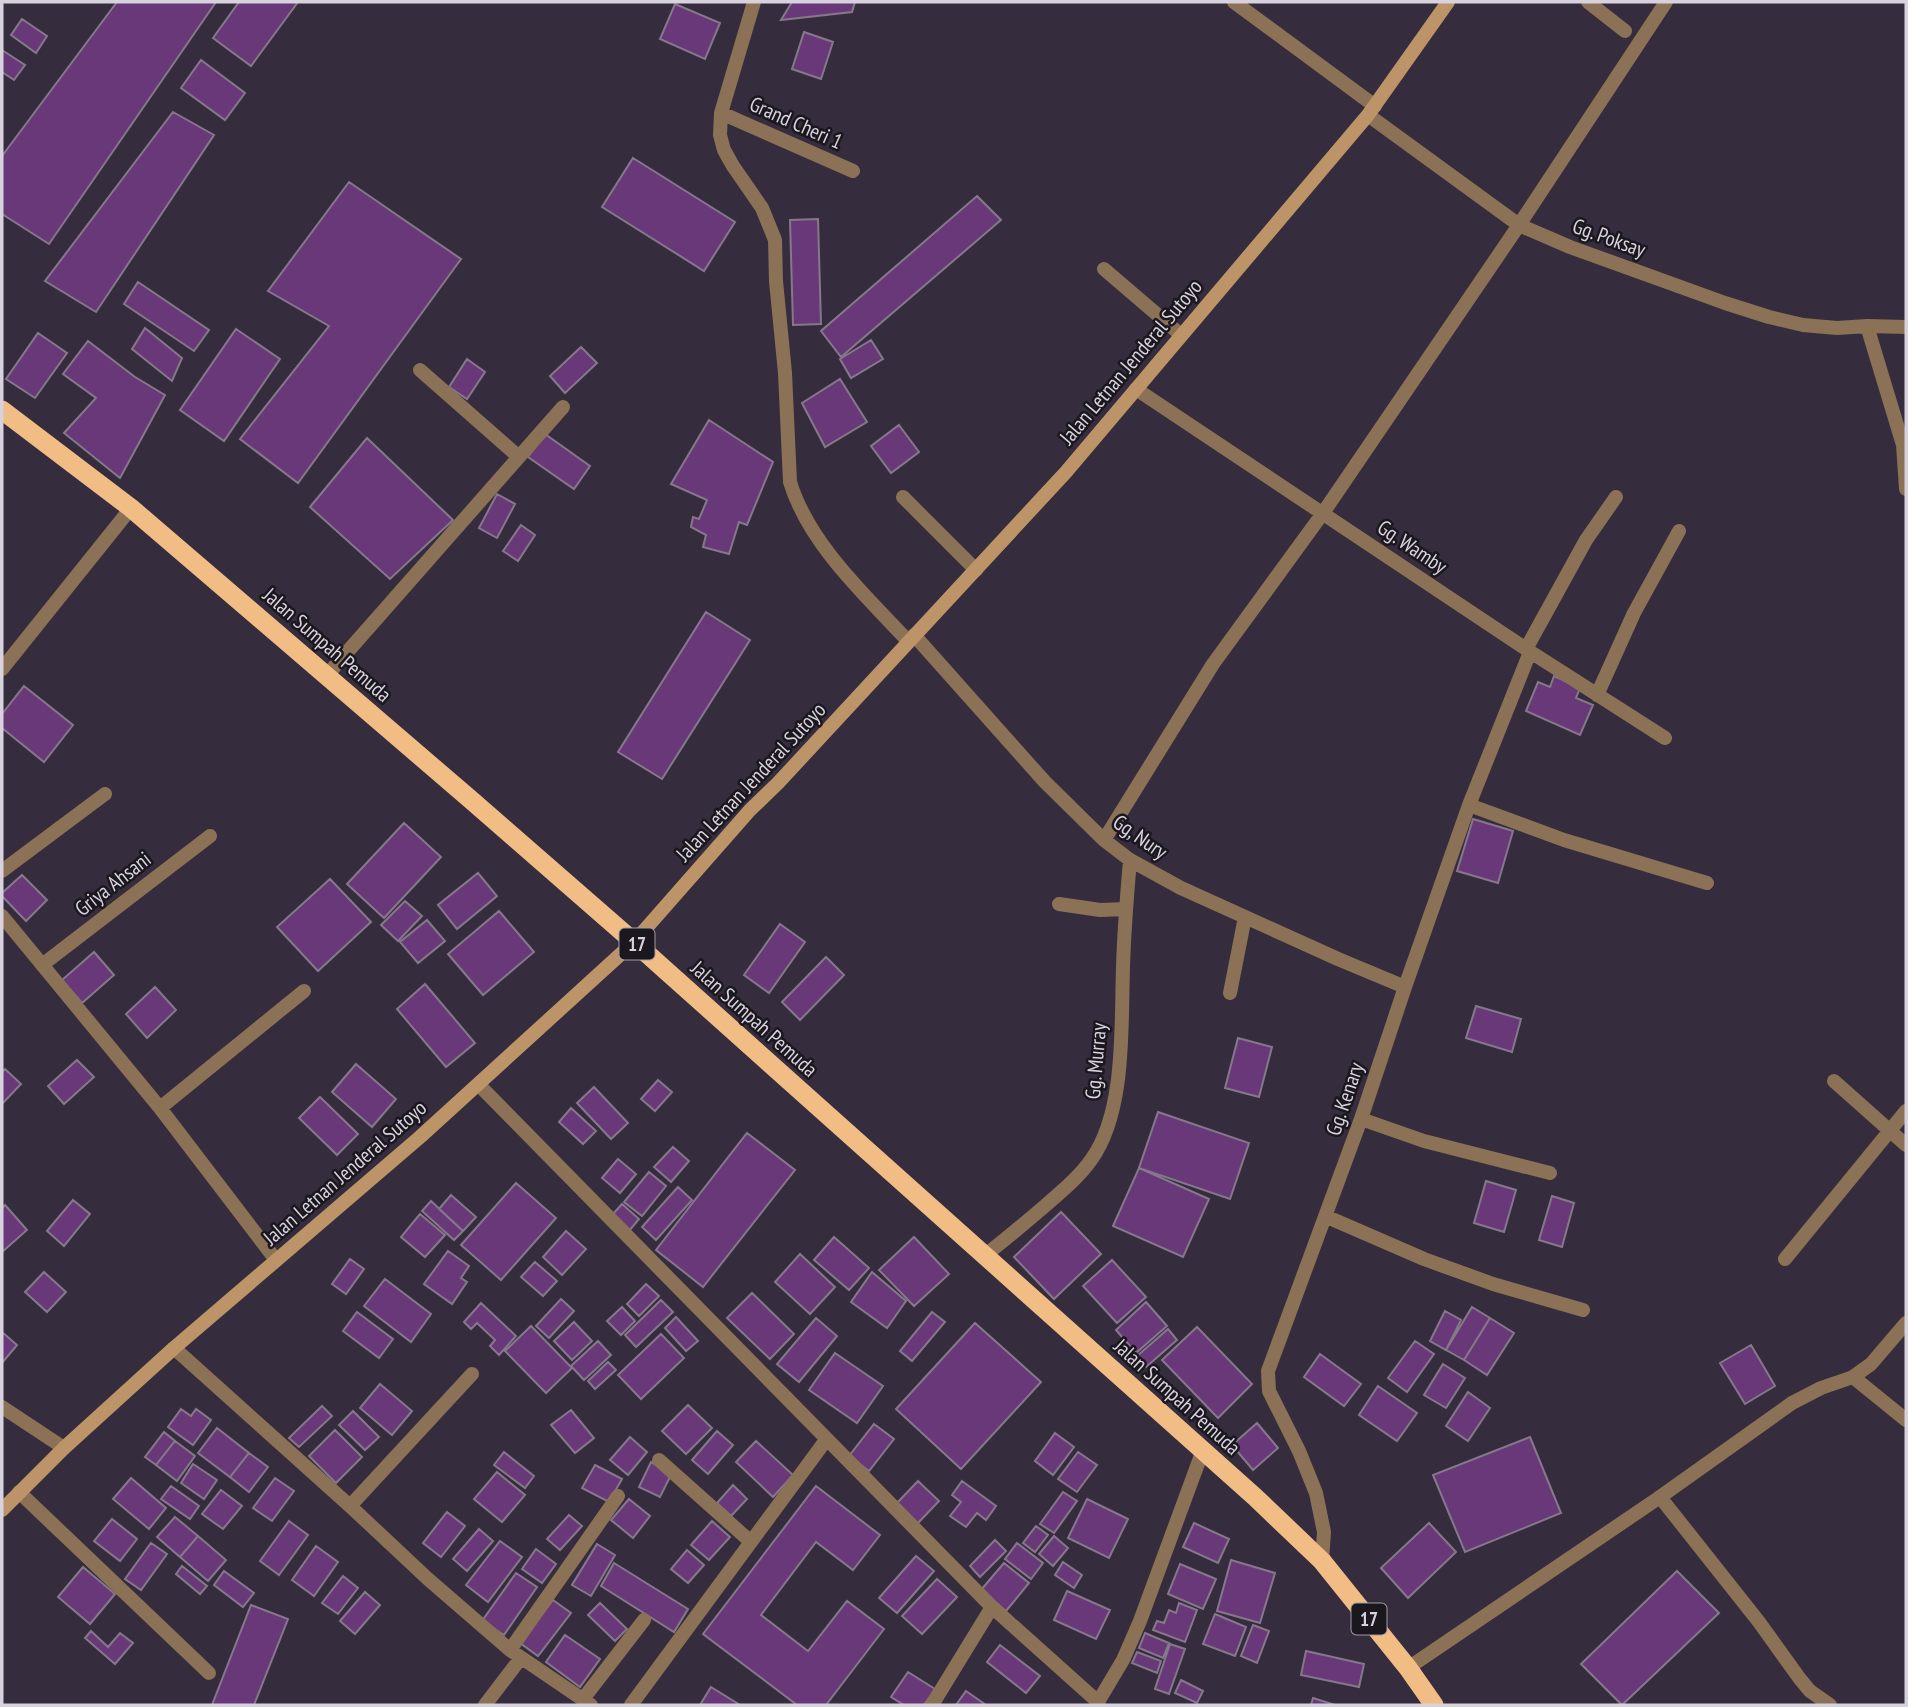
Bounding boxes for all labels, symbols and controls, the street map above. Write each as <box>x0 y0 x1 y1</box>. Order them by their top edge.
street label: Grand Cheri 1 <box>745 90 847 155</box>
street label: Gg. Poksay <box>1569 212 1649 263</box>
street label: Jalan Letnan Jenderal Sutoyo <box>1053 273 1208 451</box>
street label: Gg. Wamby <box>1372 514 1452 580</box>
street label: Jalan Sumpah Pemuda <box>257 581 397 708</box>
street label: Jalan Letnan Jenderal Sutoyo <box>669 696 831 868</box>
street label: Gg, Nury <box>1108 808 1173 865</box>
street label: Griya Ahsani <box>69 845 156 922</box>
road number: 17 <box>620 928 654 960</box>
street label: Jalan Sumpah Pemuda <box>685 954 823 1083</box>
street label: Gg. Murray <box>1079 1022 1112 1100</box>
street label: Gg. Kenary <box>1319 1059 1370 1139</box>
street label: Jalan Letnan Jenderal Sutoyo <box>257 1094 432 1252</box>
street label: Jalan Sumpah Pemuda <box>1108 1332 1246 1461</box>
road number: 17 <box>1352 1604 1386 1634</box>

